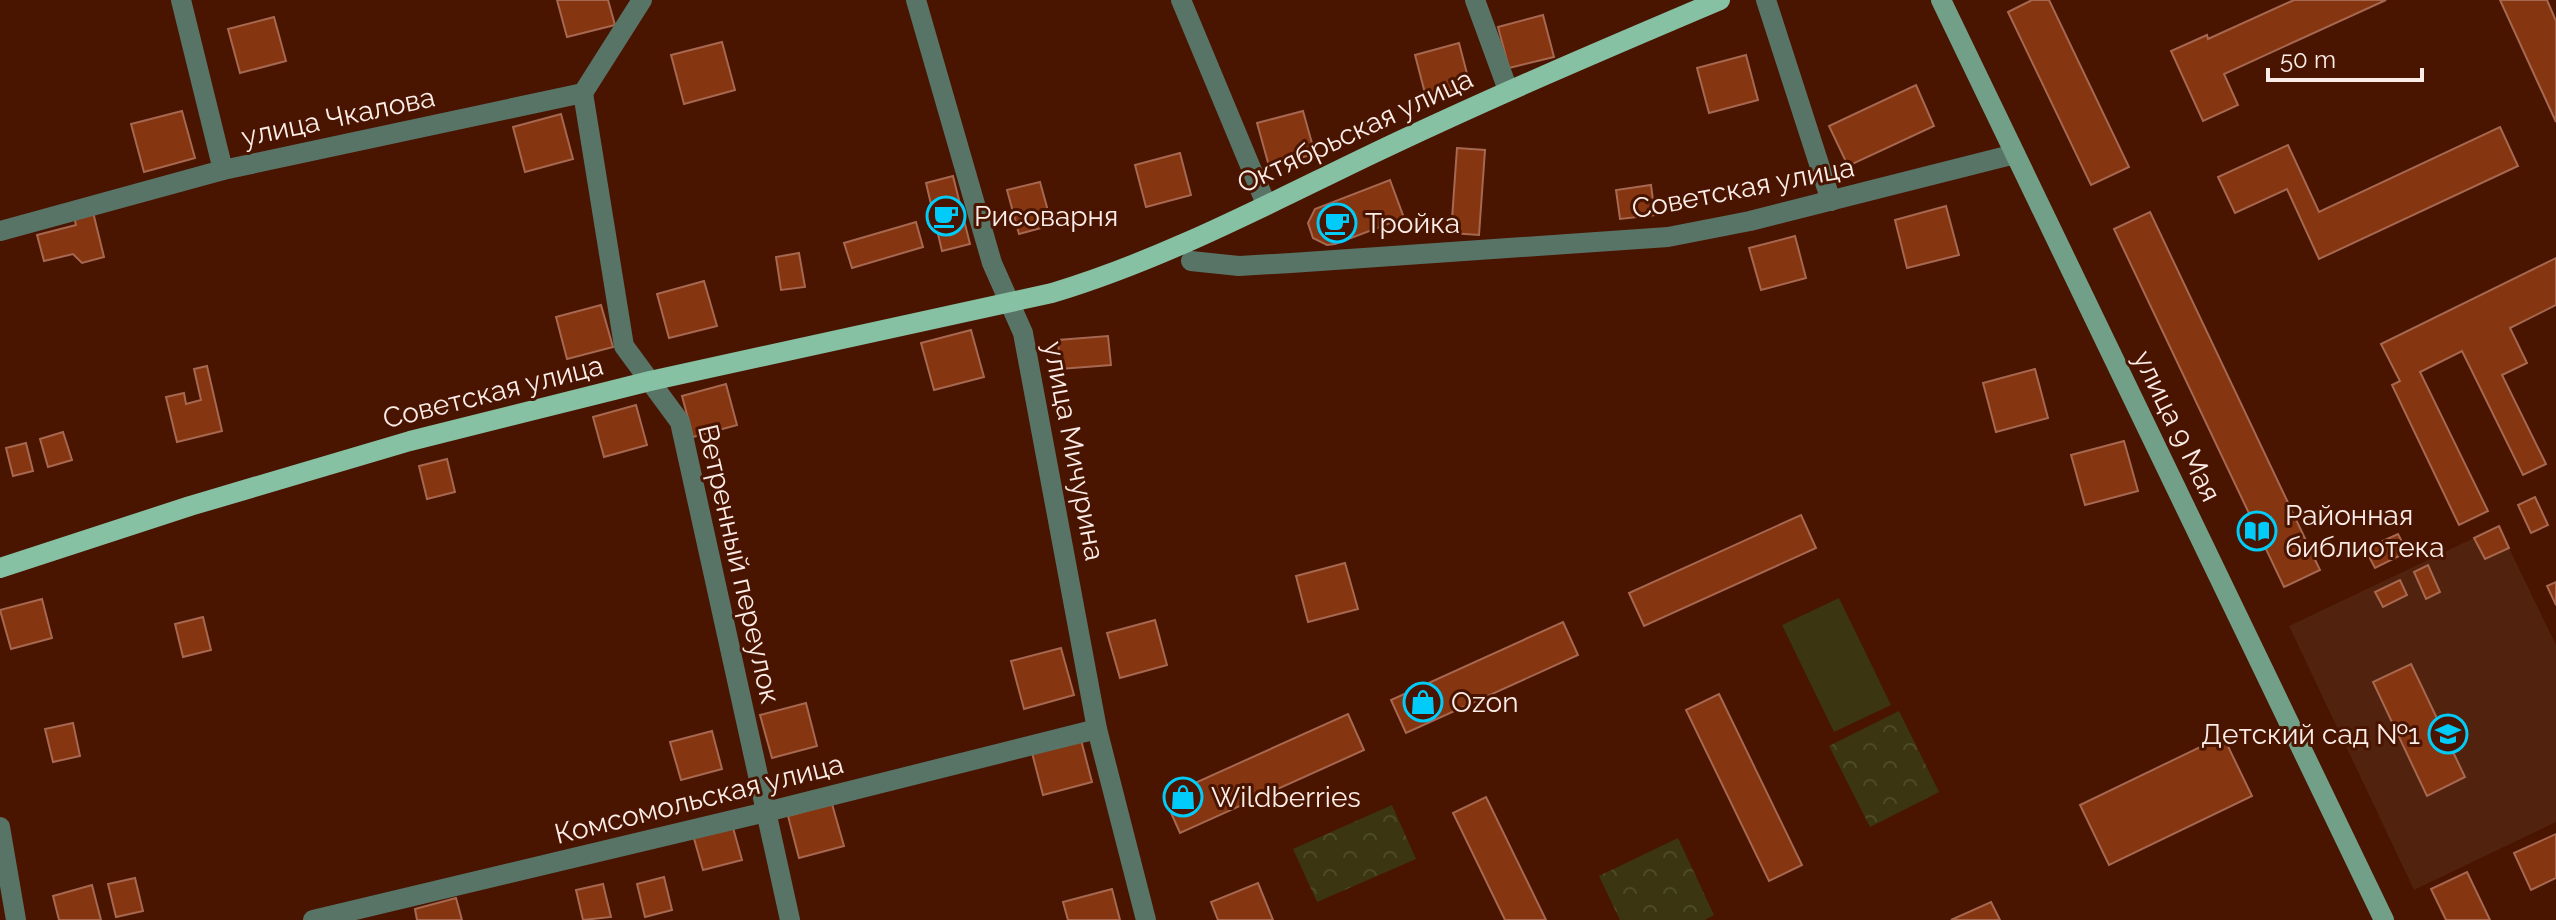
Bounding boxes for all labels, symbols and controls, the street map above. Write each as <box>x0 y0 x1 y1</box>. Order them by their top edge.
scale bar <box>2268 32 2422 82</box>
text: 50 m <box>2280 45 2336 74</box>
street label: Октябрьская улица <box>1232 62 1478 200</box>
street label: улица Чкалова <box>238 80 438 154</box>
street label: Советская улица <box>1629 150 1857 226</box>
cafe icon: Рисоварня <box>925 195 967 237</box>
place label: Рисоварня <box>974 200 1118 233</box>
cafe icon: Тройка <box>1316 202 1358 244</box>
place label: Тройка <box>1365 207 1460 240</box>
street label: улица Мичурина <box>1037 339 1111 563</box>
street label: улица 9 Мая <box>2126 345 2228 507</box>
street label: Советская улица <box>379 349 607 435</box>
street label: Ветренный переулок <box>691 421 787 707</box>
place label: Районная библиотека <box>2285 499 2444 564</box>
library icon: Районная библиотека <box>2236 510 2278 552</box>
shop icon: Ozon <box>1402 681 1444 723</box>
place label: Ozon <box>1451 686 1518 719</box>
school or university icon: Детский сад №1 <box>2427 713 2469 755</box>
place label: Детский сад №1 <box>2201 718 2420 751</box>
street label: Комсомольская улица <box>551 747 847 851</box>
shop icon: Wildberries <box>1162 776 1204 818</box>
place label: Wildberries <box>1211 781 1361 814</box>

